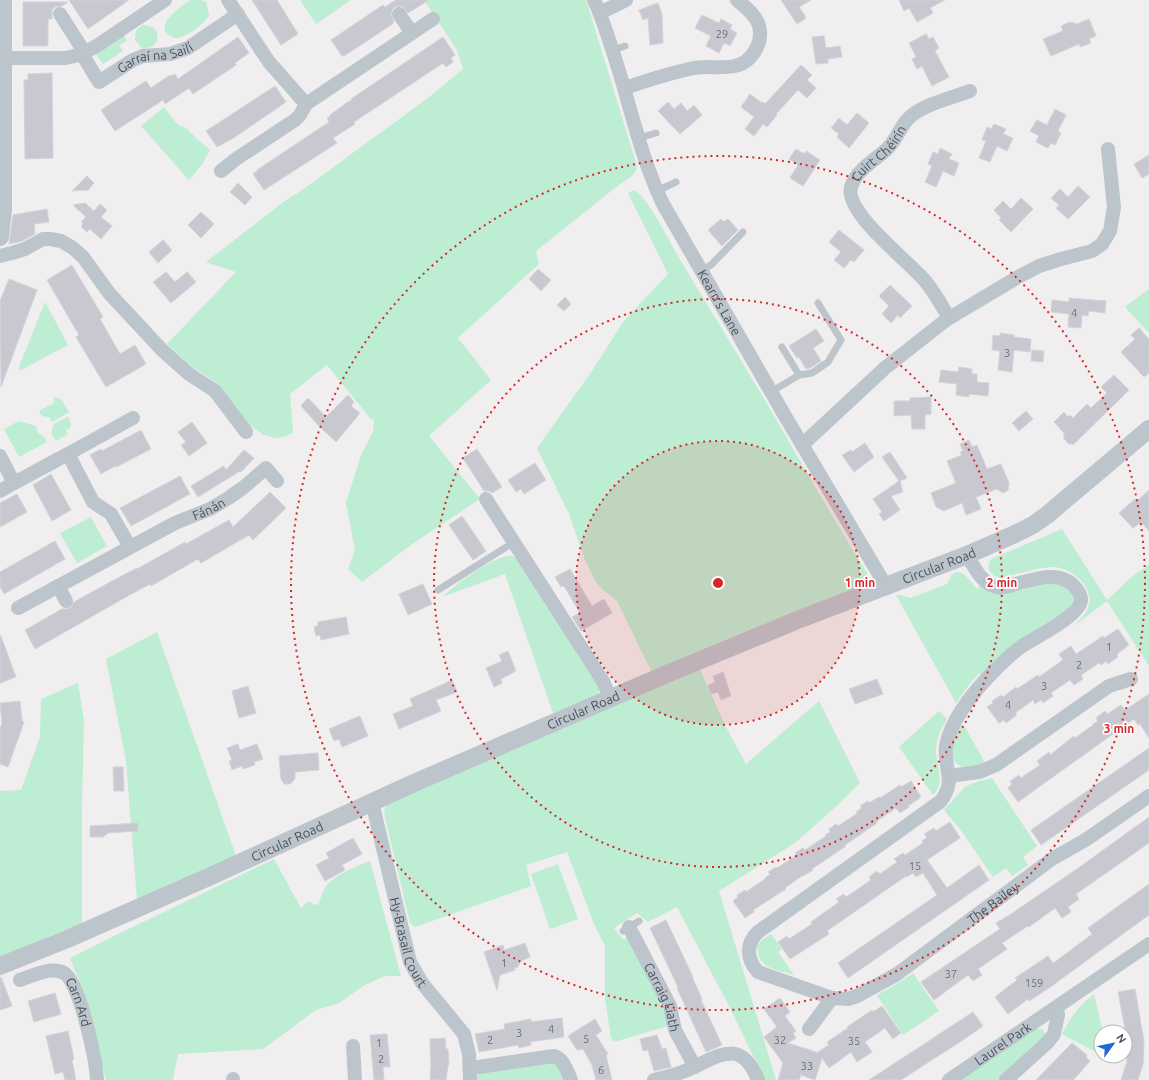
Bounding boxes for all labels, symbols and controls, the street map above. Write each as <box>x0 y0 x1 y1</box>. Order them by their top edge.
house number: 29 <box>716 28 728 40</box>
street label: Garraí na Sailí <box>115 39 196 75</box>
street label: Cuirt Chéirín <box>848 123 908 184</box>
street label: Kearn's Lane <box>695 267 744 338</box>
house number: 4 <box>1071 307 1077 319</box>
house number: 3 <box>1004 347 1010 359</box>
street label: Fánán <box>190 495 227 522</box>
street label: Circular Road <box>900 545 978 586</box>
centre of rings <box>711 576 725 590</box>
text: 1 min <box>845 576 875 589</box>
text: 2 min <box>987 576 1017 589</box>
house number: 1 <box>1106 641 1112 653</box>
house number: 2 <box>1076 659 1082 671</box>
house number: 3 <box>1041 680 1047 692</box>
street label: Circular Road <box>545 688 622 732</box>
house number: 4 <box>1005 699 1011 711</box>
text: 3 min <box>1104 722 1134 735</box>
street label: Circular Road <box>249 819 325 864</box>
house number: 15 <box>909 860 921 872</box>
street label: The Bailey <box>965 879 1021 926</box>
street label: Hy-Brasail Court <box>388 896 430 990</box>
house number: 1 <box>501 957 507 969</box>
street label: Carraig Liath <box>642 960 682 1033</box>
house number: 37 <box>945 968 957 980</box>
street label: Carn Ard <box>63 975 94 1028</box>
house number: 159 <box>1025 977 1043 989</box>
street label: Laurel Park <box>972 1019 1034 1068</box>
house number: 4 <box>548 1023 554 1035</box>
north arrow <box>1093 1024 1133 1064</box>
house number: 3 <box>516 1027 522 1039</box>
text: N <box>1114 1032 1129 1045</box>
house number: 5 <box>583 1033 589 1045</box>
house number: 2 <box>487 1034 493 1046</box>
house number: 32 <box>774 1034 786 1046</box>
house number: 35 <box>848 1035 860 1047</box>
house number: 1 <box>376 1037 382 1049</box>
house number: 2 <box>378 1053 384 1065</box>
house number: 33 <box>801 1060 813 1072</box>
house number: 6 <box>598 1064 604 1076</box>

